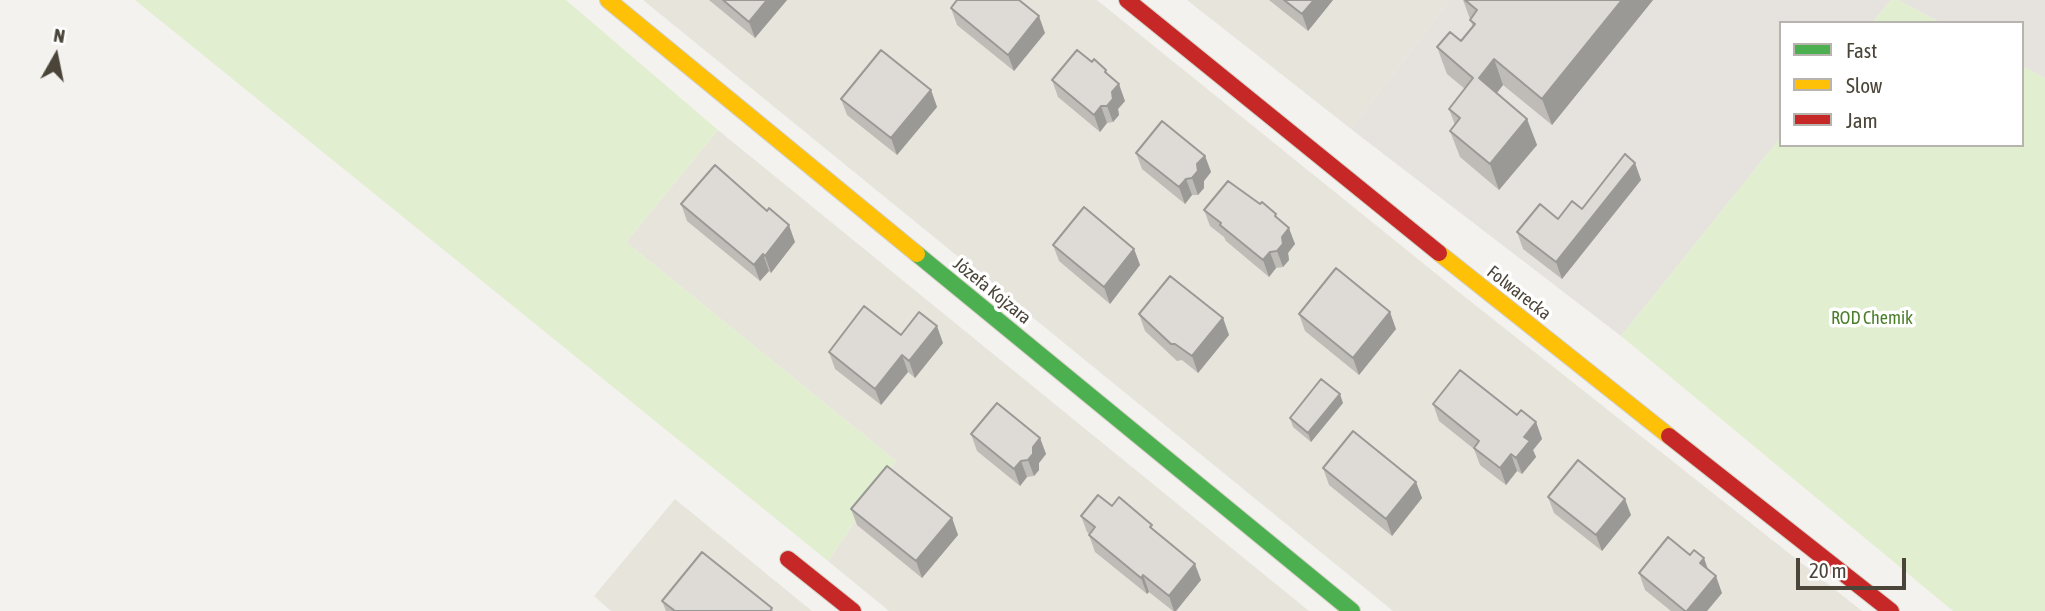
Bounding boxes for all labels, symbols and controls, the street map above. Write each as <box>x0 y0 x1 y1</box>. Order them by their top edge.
north arrow <box>21 21 91 91</box>
legend <box>1779 21 2024 147</box>
text: N <box>52 24 67 47</box>
text: Fast <box>1846 38 1877 62</box>
text: Slow <box>1846 73 1882 97</box>
text: Jam <box>1846 108 1878 132</box>
street label: Józefa Kojzara <box>949 253 1035 329</box>
street label: Folwarecka <box>1483 261 1555 325</box>
park label: ROD Chemik <box>1831 307 1913 329</box>
scale bar <box>1800 544 1910 588</box>
text: 20 m <box>1809 558 1847 582</box>

